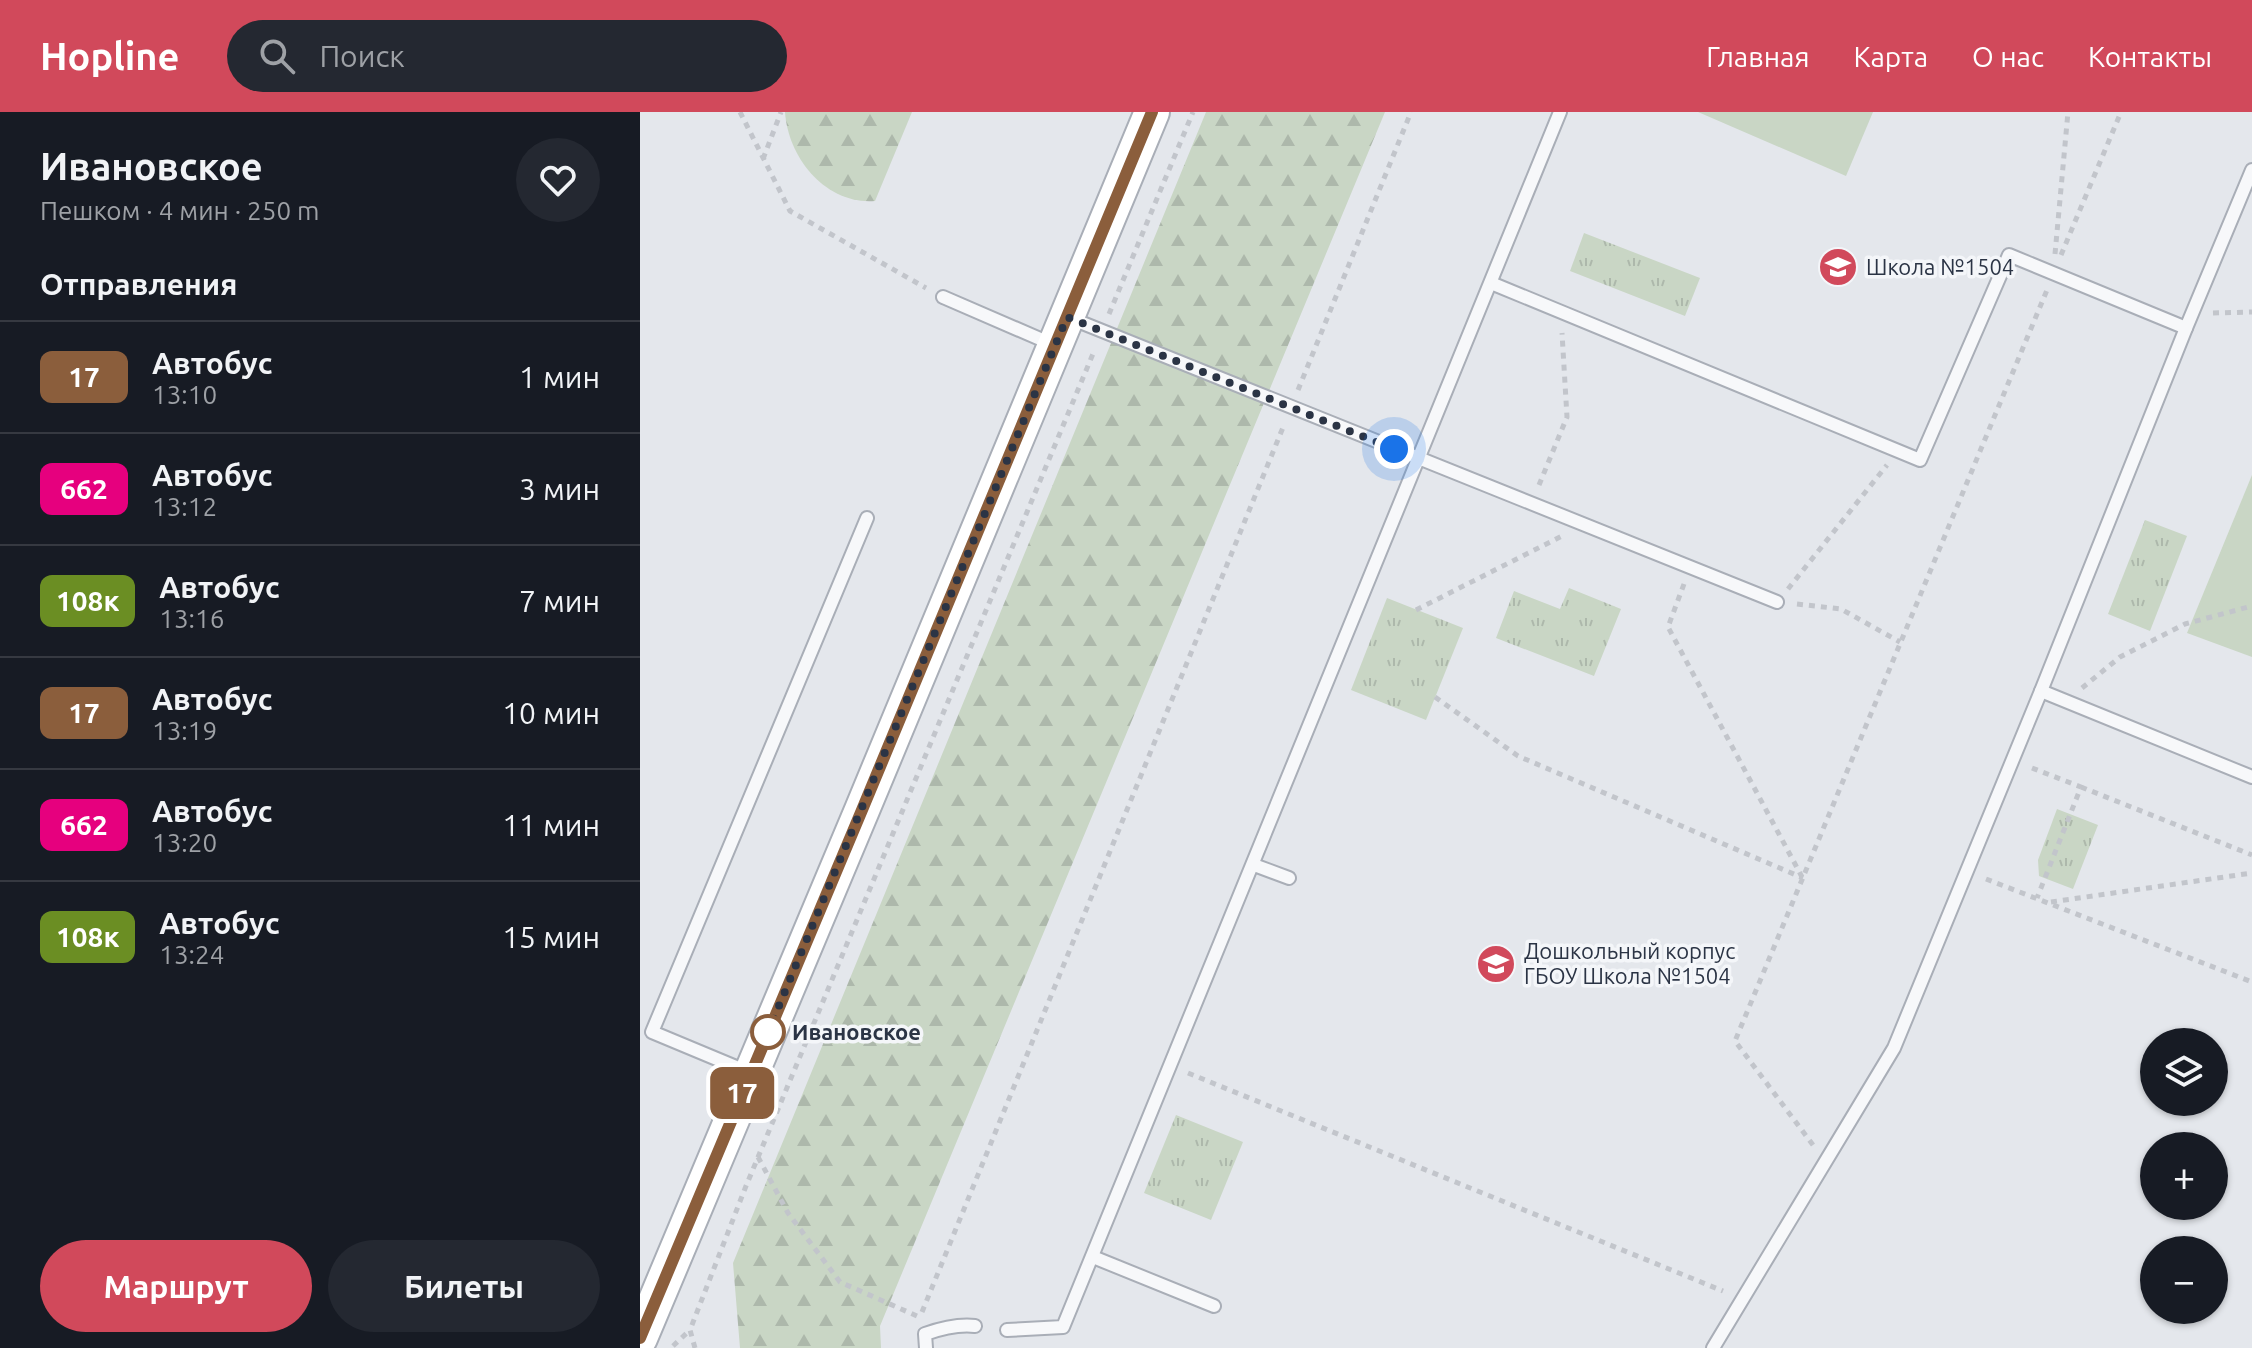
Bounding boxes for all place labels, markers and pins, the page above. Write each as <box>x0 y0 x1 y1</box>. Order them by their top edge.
school or university icon: Школа №1504 <box>1817 246 1859 288</box>
place label: Школа №1504 <box>1866 254 2014 279</box>
place label: Дошкольный корпус ГБОУ Школа №1504 <box>1524 938 1735 988</box>
school or university icon: Дошкольный корпус ГБОУ Школа №1504 <box>1475 943 1517 985</box>
marker: Ивановское <box>751 1015 785 1049</box>
place label: Ивановское <box>792 1019 921 1044</box>

